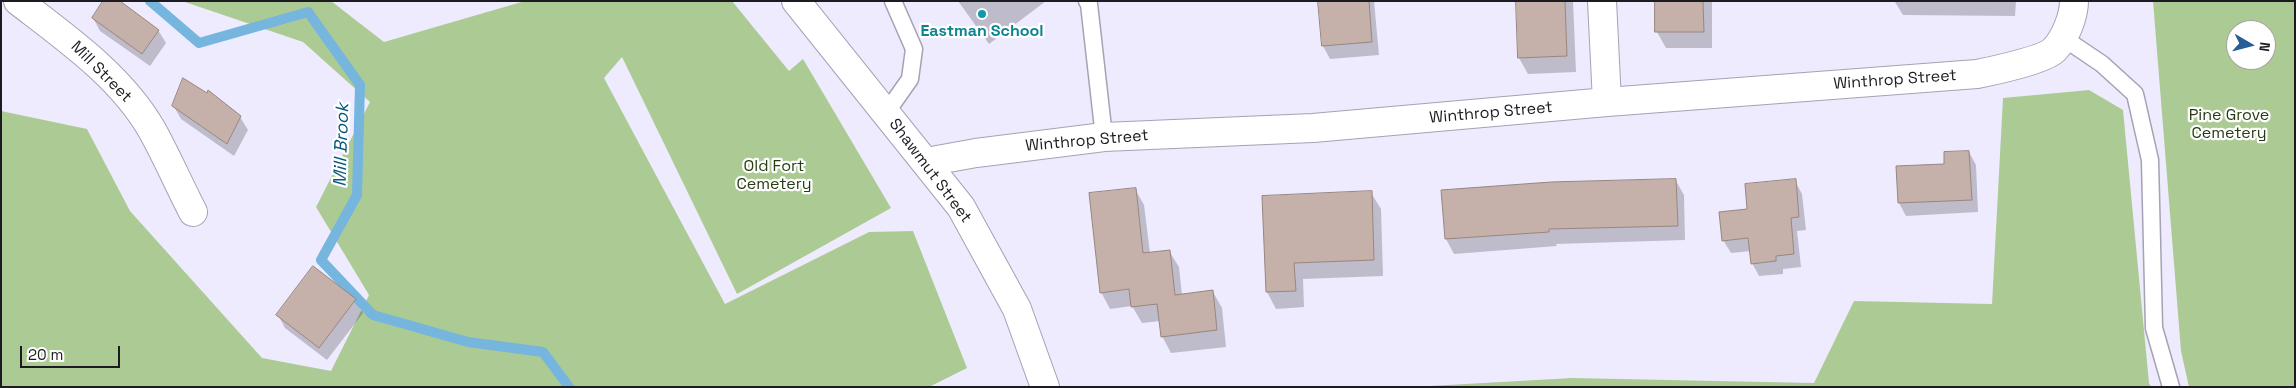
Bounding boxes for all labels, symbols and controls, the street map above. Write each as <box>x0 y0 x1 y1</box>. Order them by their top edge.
marker: Eastman School <box>976 8 988 20</box>
north arrow <box>2226 20 2276 70</box>
place label: Eastman School <box>920 22 1044 42</box>
street label: Mill Street <box>66 37 136 107</box>
text: N <box>2255 41 2274 53</box>
street label: Winthrop Street <box>1833 66 1957 94</box>
street label: Winthrop Street <box>1429 98 1553 128</box>
water label: Mill Brook <box>330 103 354 187</box>
park label: Pine Grove Cemetery <box>2189 106 2269 144</box>
street label: Shawmut Street <box>885 115 975 227</box>
street label: Winthrop Street <box>1025 126 1149 156</box>
park label: Old Fort Cemetery <box>736 157 812 195</box>
scale bar <box>22 336 122 368</box>
text: 20 m <box>28 345 63 364</box>

